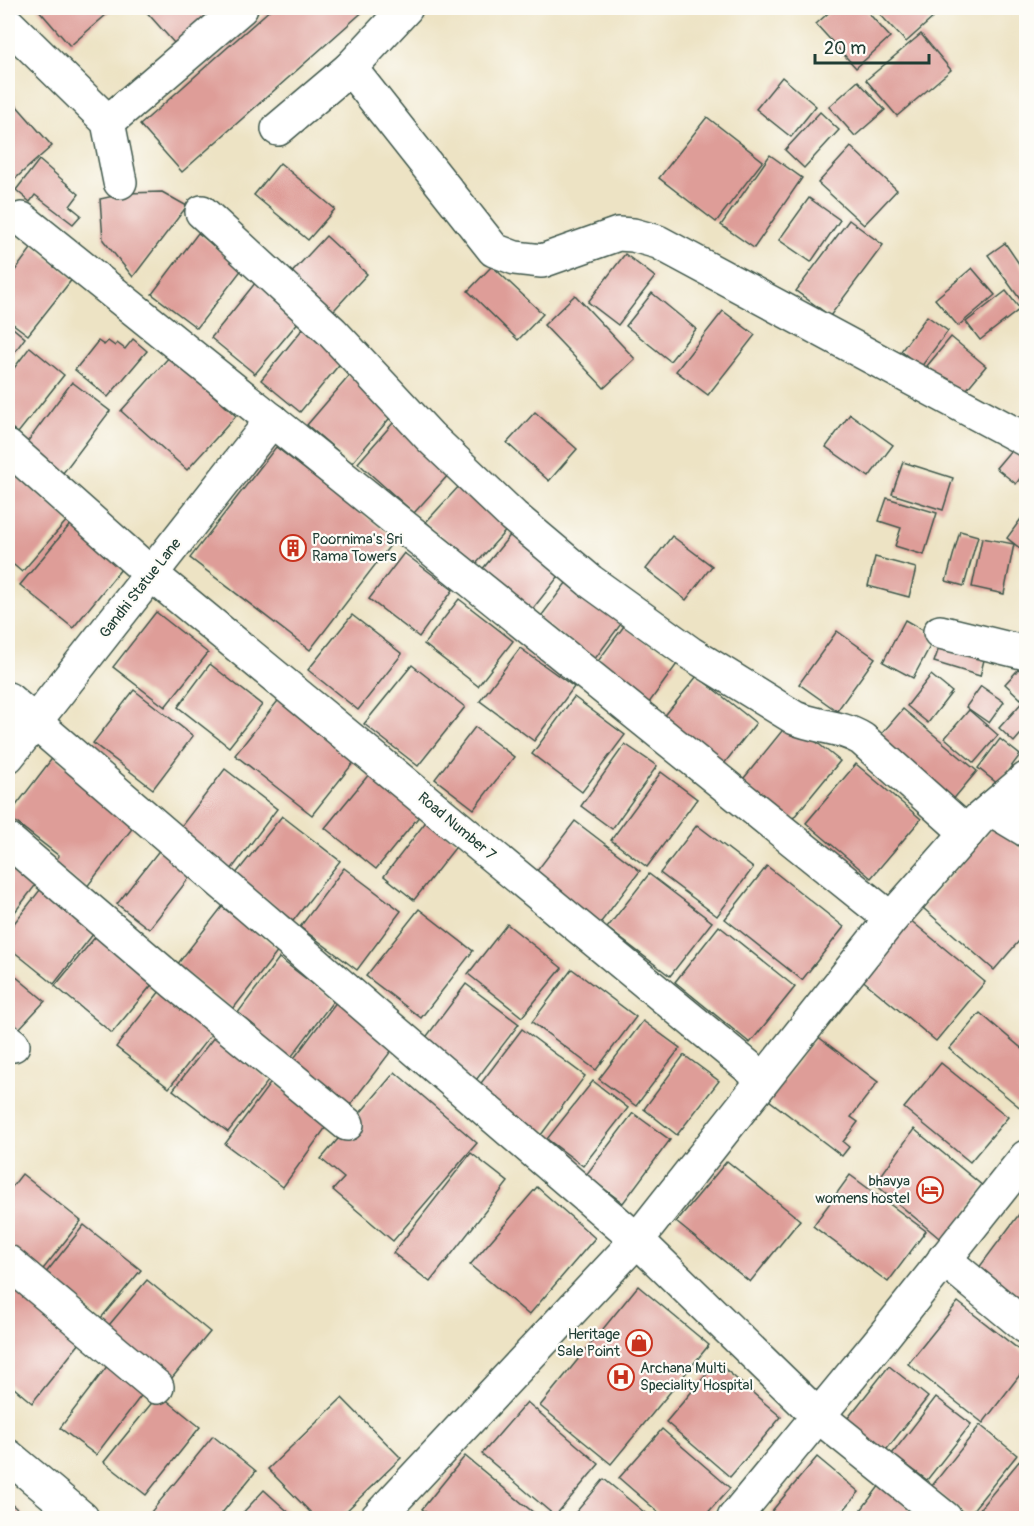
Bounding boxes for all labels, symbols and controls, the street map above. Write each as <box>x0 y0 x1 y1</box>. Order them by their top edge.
scale bar <box>815 27 929 65</box>
text: 20 m <box>824 37 866 60</box>
place label: Poornima's Sri Rama Towers <box>312 530 403 566</box>
building icon: Poornima's Sri Rama Towers <box>278 533 308 563</box>
street label: Gandhi Statue Lane <box>95 534 186 642</box>
street label: Road Number 7 <box>414 788 500 865</box>
place label: bhavya womens hostel <box>815 1172 910 1208</box>
hotel icon: bhavya womens hostel <box>915 1175 945 1205</box>
place label: Heritage Sale Point <box>557 1325 621 1361</box>
shop icon: Heritage Sale Point <box>624 1328 654 1358</box>
place label: Archana Multi Speciality Hospital <box>640 1359 753 1395</box>
hospital icon: Archana Multi Speciality Hospital <box>606 1362 636 1392</box>

